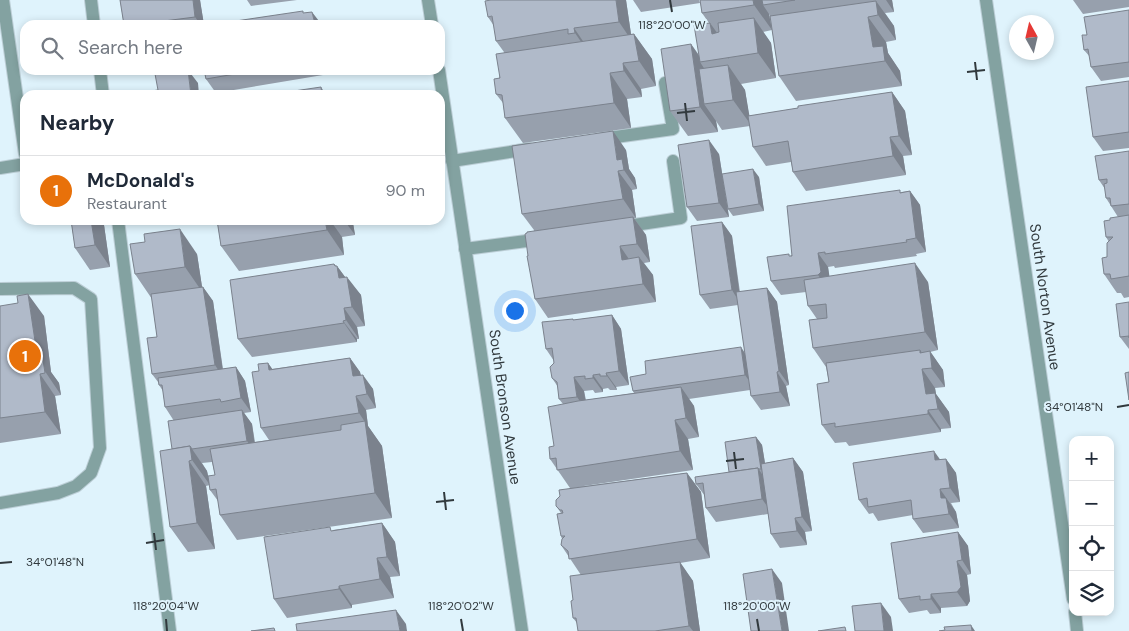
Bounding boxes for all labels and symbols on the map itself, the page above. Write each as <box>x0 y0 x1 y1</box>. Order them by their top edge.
north arrow <box>1009 15 1054 60</box>
text: 118°20'00"W <box>638 17 706 33</box>
street label: South Norton Avenue <box>1025 223 1065 371</box>
your location <box>502 298 528 324</box>
street label: South Bronson Avenue <box>484 328 526 486</box>
pin: 1 <box>9 337 41 375</box>
text: 34°01'48"N <box>1045 399 1103 415</box>
text: 34°01'48"N <box>26 554 84 570</box>
text: 118°20'04"W <box>133 598 200 614</box>
text: 118°20'02"W <box>428 598 494 614</box>
text: 118°20'00"W <box>723 598 791 614</box>

